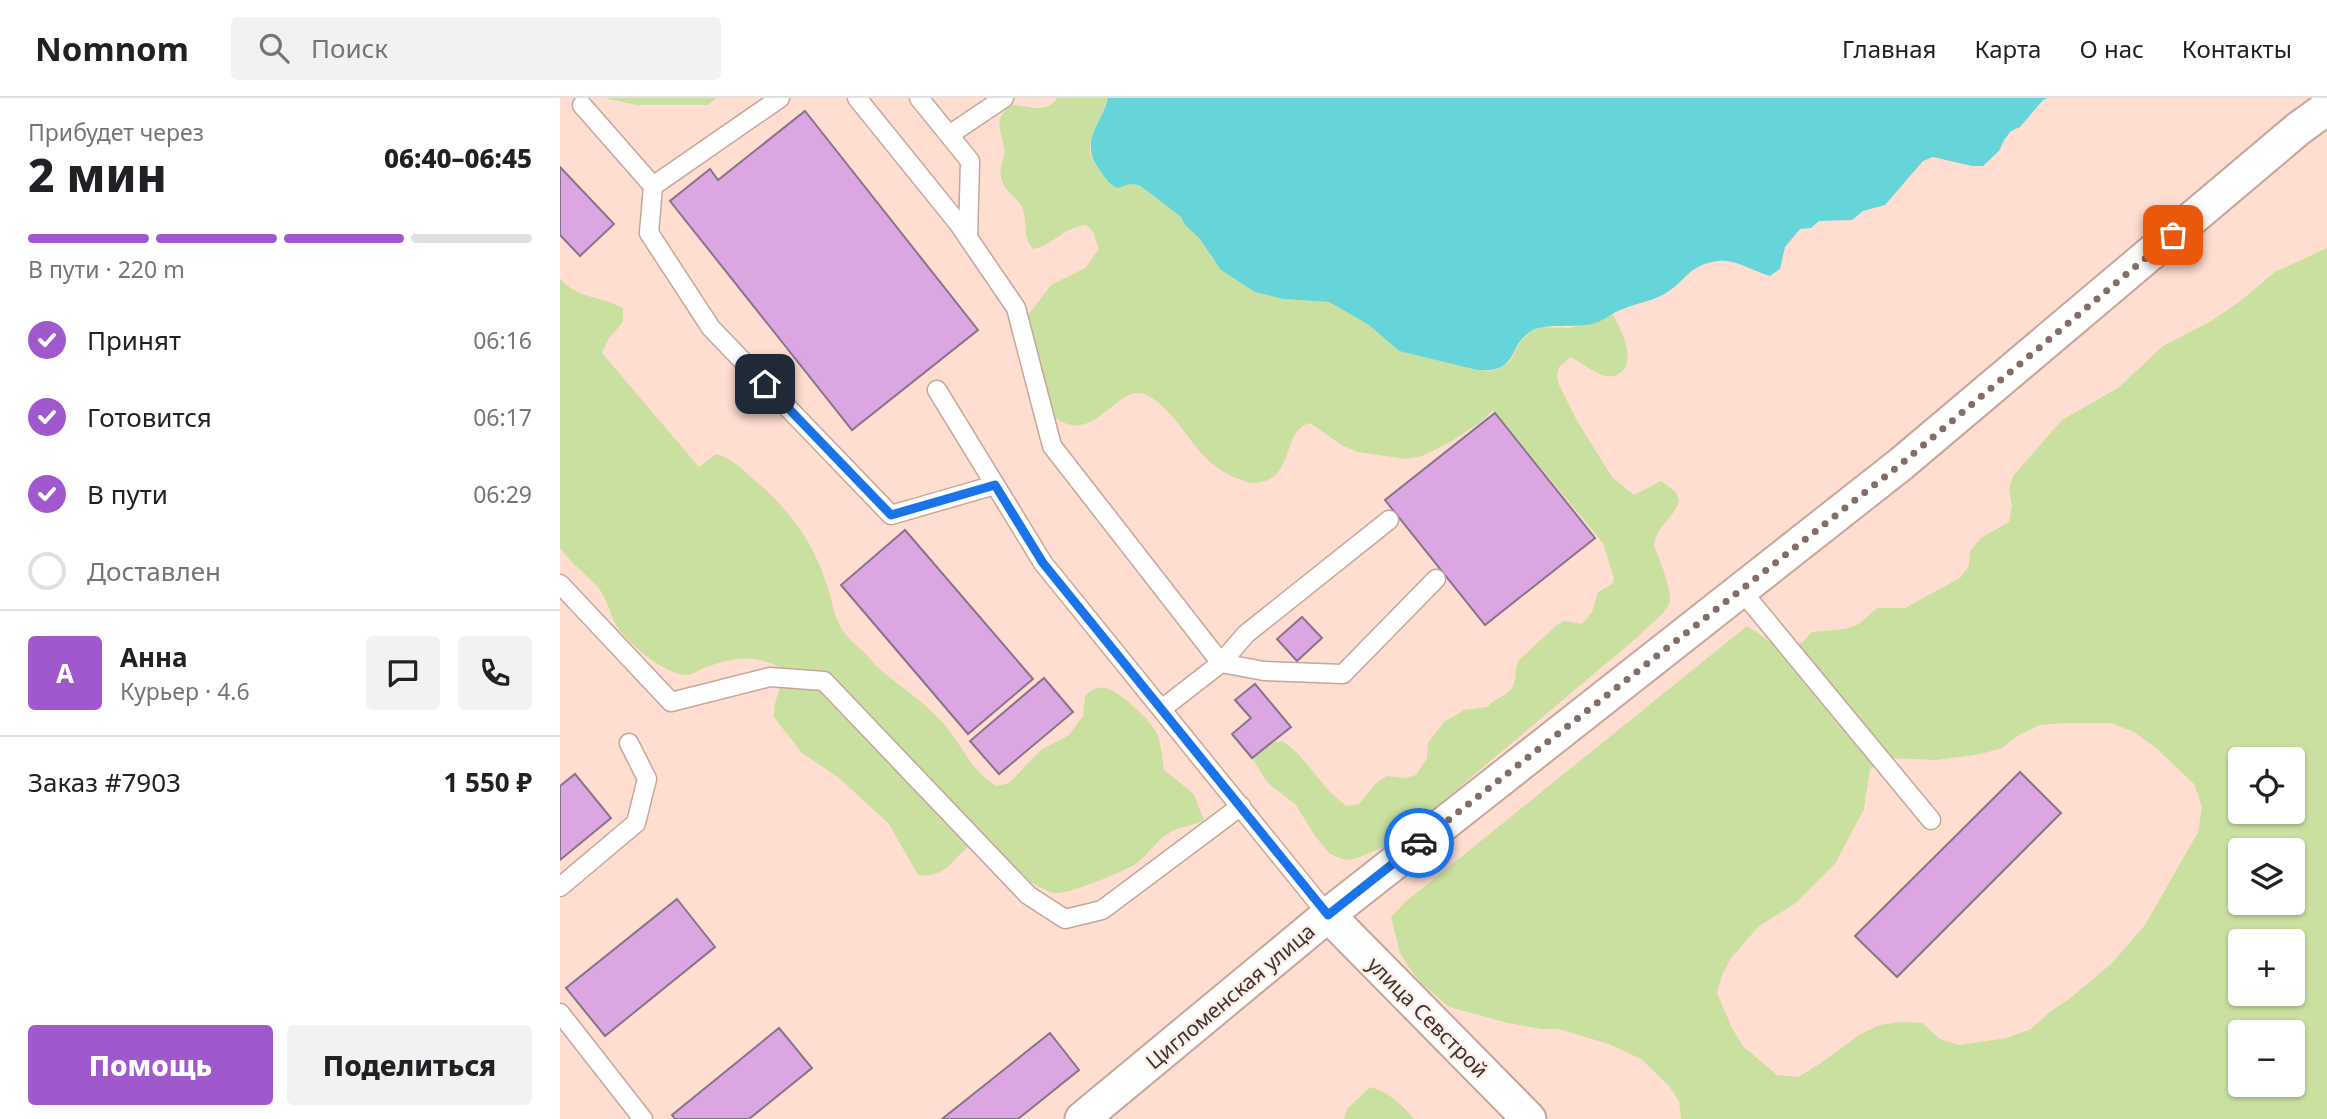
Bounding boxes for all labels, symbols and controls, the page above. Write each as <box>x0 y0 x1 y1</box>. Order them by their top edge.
search box <box>231 17 721 80</box>
text: Nomnom <box>35 26 189 71</box>
icon: search <box>255 29 293 67</box>
text: Поиск <box>311 30 388 66</box>
text: Главная <box>1842 32 1936 65</box>
text: Карта <box>1974 32 2041 65</box>
text: О нас <box>2079 32 2144 65</box>
text: Контакты <box>2182 32 2292 65</box>
text: Прибудет через <box>28 116 204 148</box>
text: 06:40–06:45 <box>384 140 532 176</box>
text: 2 мин <box>28 143 167 205</box>
pin <box>2143 205 2203 265</box>
icon: bag <box>2154 216 2192 254</box>
text: В пути · 220 m <box>28 253 185 285</box>
icon: check <box>28 321 66 359</box>
text: Принят <box>87 322 181 358</box>
text: 06:16 <box>473 324 532 356</box>
pin <box>735 354 795 414</box>
icon: home <box>746 365 784 403</box>
icon: check <box>28 398 66 436</box>
text: Готовится <box>87 399 212 435</box>
text: 06:17 <box>473 401 532 433</box>
icon: check <box>28 475 66 513</box>
text: В пути <box>87 476 168 512</box>
text: 06:29 <box>473 478 532 510</box>
text: Доставлен <box>87 553 221 589</box>
button: chat <box>366 636 440 710</box>
button: phone <box>458 636 532 710</box>
text: Анна <box>120 639 188 675</box>
text: А <box>56 655 74 691</box>
text: Курьер · 4.6 <box>120 675 250 707</box>
map controls <box>2228 747 2305 1097</box>
button: locate <box>2228 747 2305 824</box>
text: Заказ #7903 <box>28 764 181 800</box>
text: 1 550 ₽ <box>443 764 532 800</box>
courier <box>1384 808 1454 878</box>
icon: car <box>1400 824 1438 862</box>
button: layers <box>2228 838 2305 915</box>
street label: Цигломенская улица <box>1140 917 1320 1075</box>
button: + <box>2228 929 2305 1006</box>
street label: улица Севстрой <box>1361 950 1495 1084</box>
button: − <box>2228 1020 2305 1097</box>
button: Помощь <box>28 1025 273 1105</box>
button: Поделиться <box>287 1025 532 1105</box>

